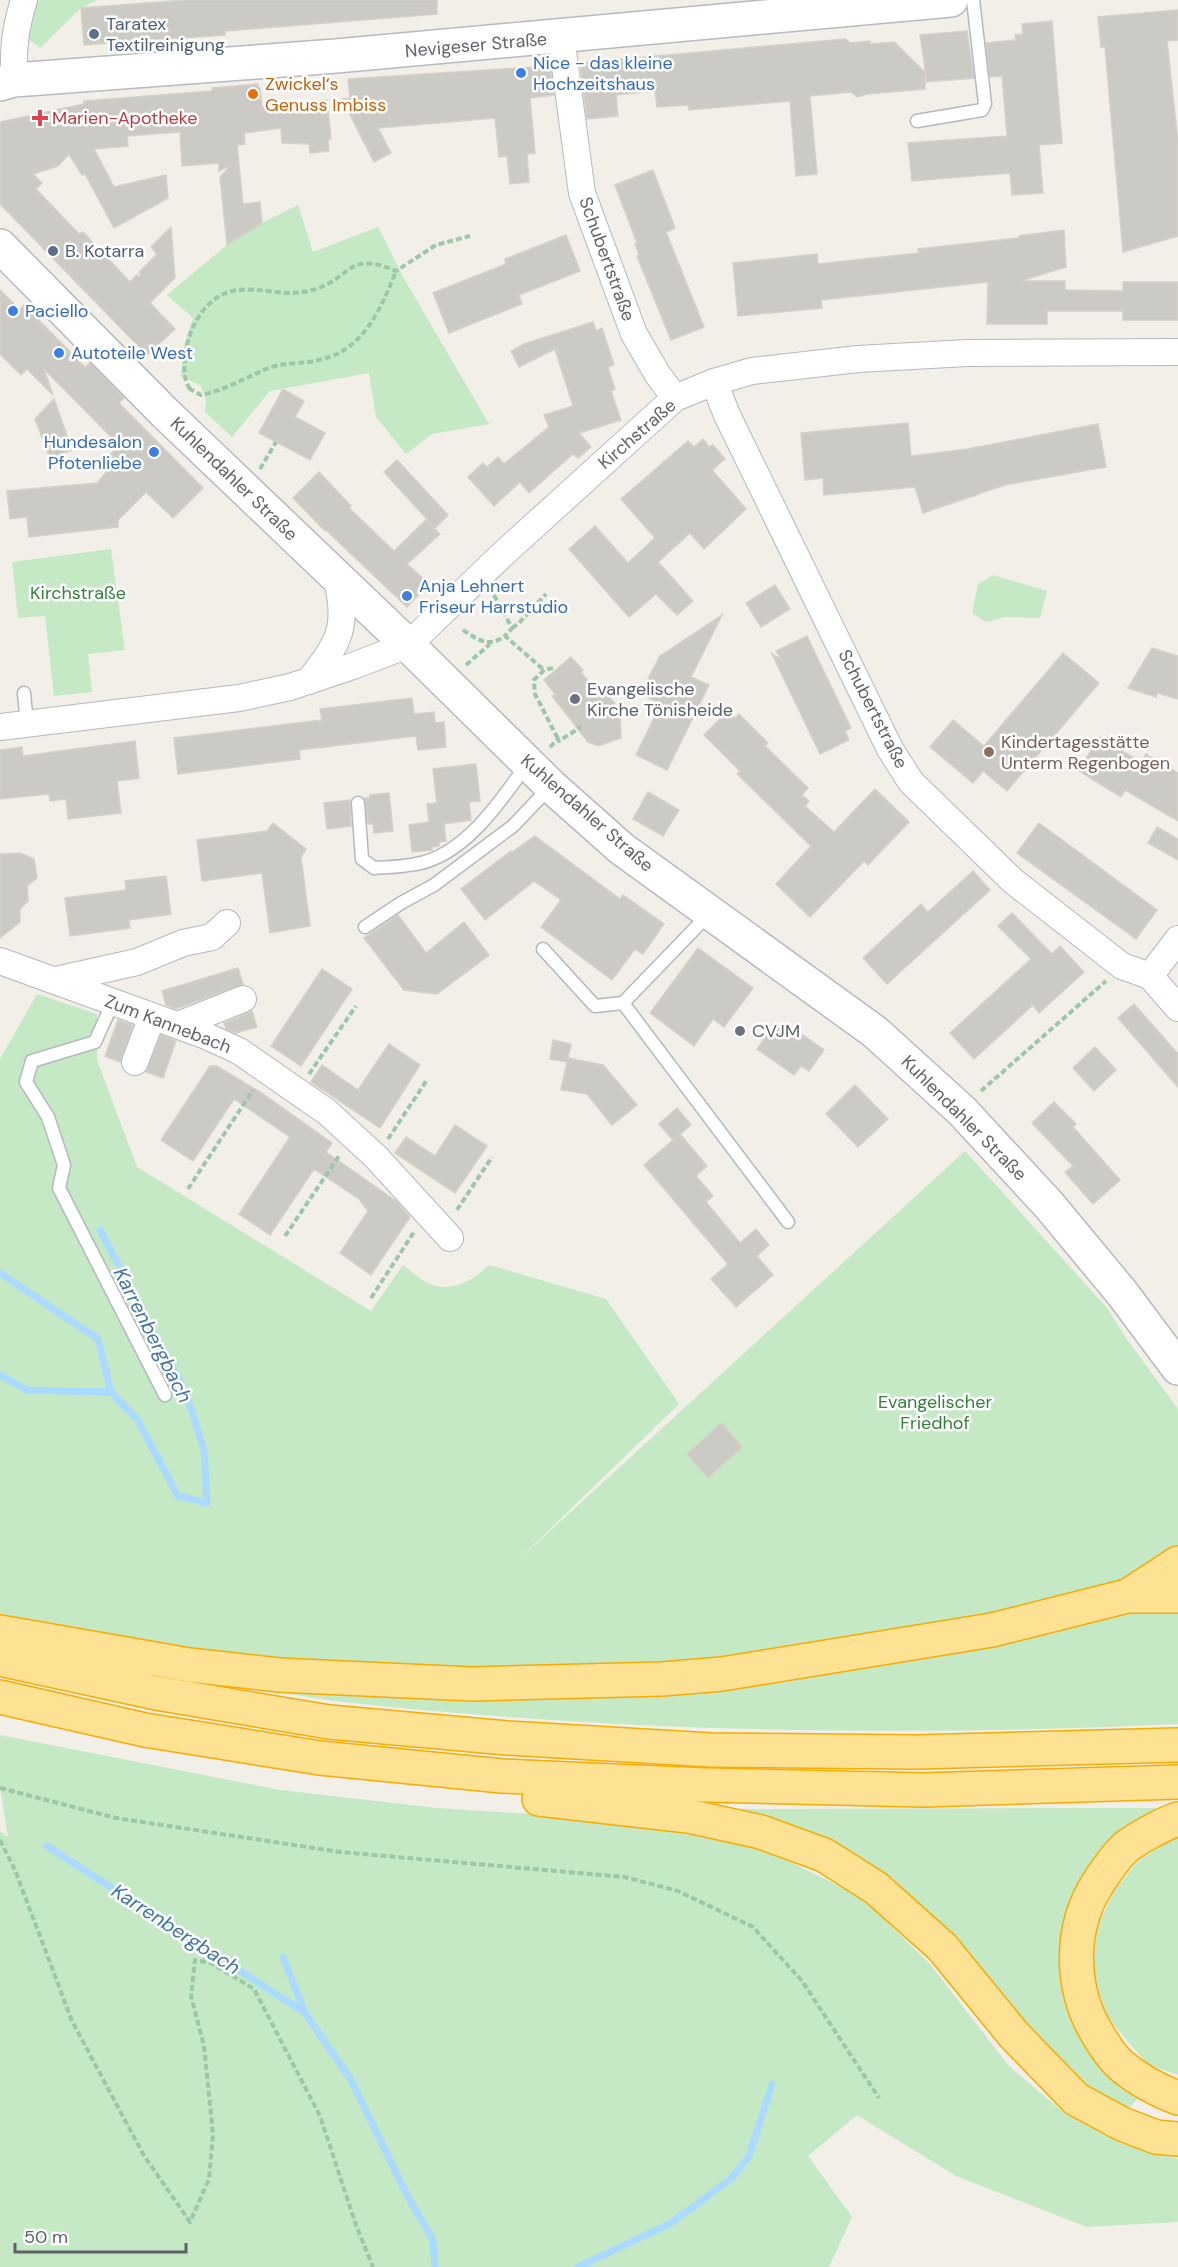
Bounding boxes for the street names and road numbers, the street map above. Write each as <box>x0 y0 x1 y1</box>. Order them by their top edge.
street label: Nevigeser Straße <box>404 27 548 63</box>
street label: Schubertstraße <box>573 194 641 324</box>
street label: Kirchstraße <box>593 394 681 474</box>
street label: Kuhlendahler Straße <box>165 412 303 546</box>
street label: Schubertstraße <box>833 645 913 773</box>
street label: Kuhlendahler Straße <box>516 749 658 877</box>
street label: Zum Kannebach <box>101 989 235 1059</box>
street label: Kuhlendahler Straße <box>896 1050 1032 1186</box>

